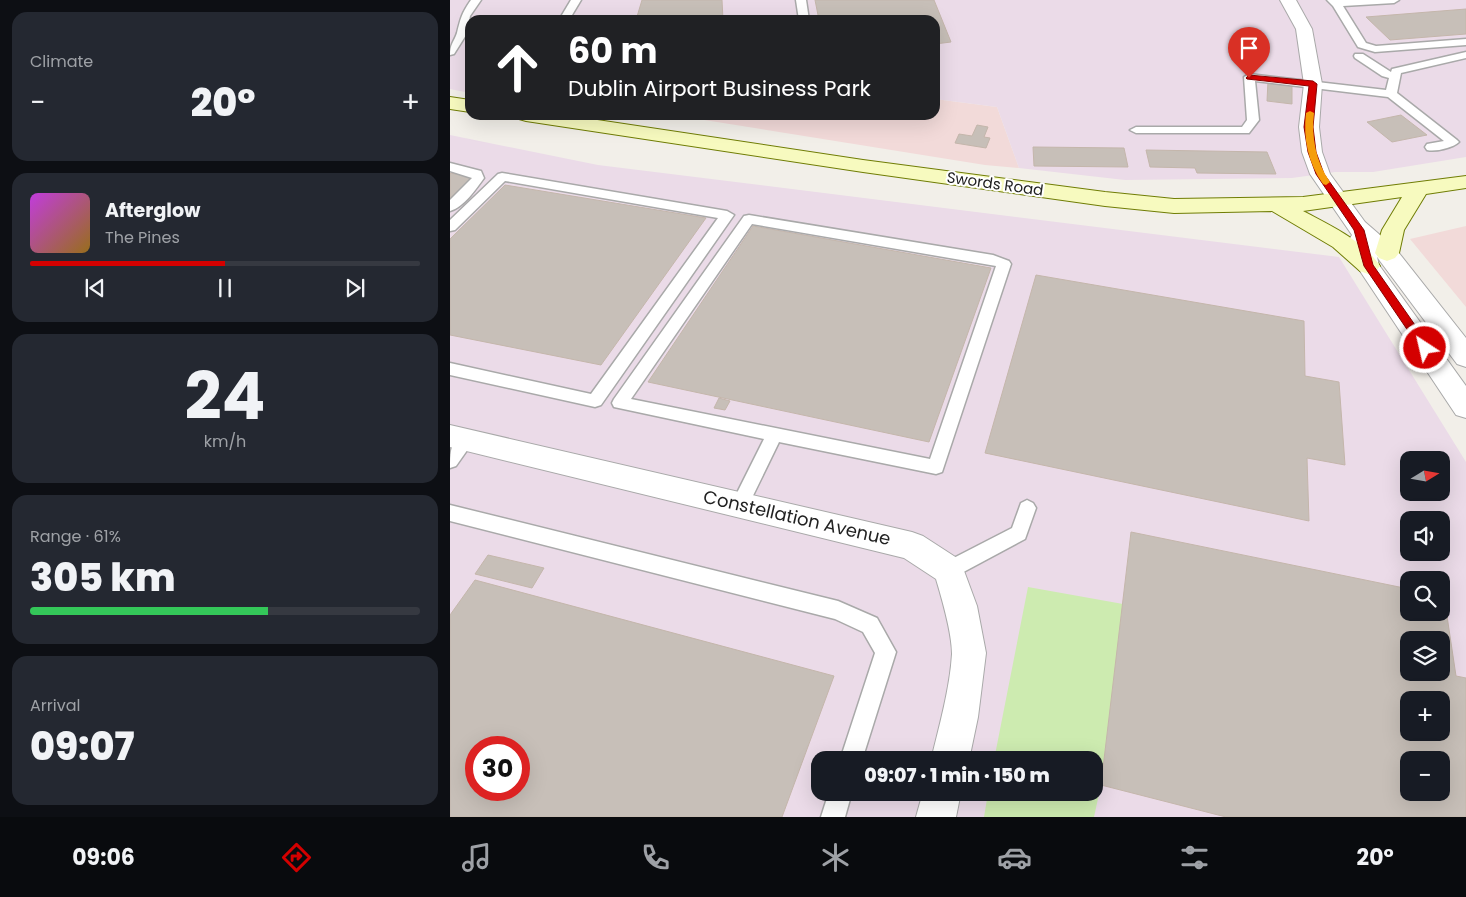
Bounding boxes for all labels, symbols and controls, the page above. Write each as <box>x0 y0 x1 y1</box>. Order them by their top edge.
text: 60 m <box>568 26 658 75</box>
pin <box>1228 27 1270 78</box>
icon: arrive <box>1235 34 1263 62</box>
icon: ahead <box>485 35 550 100</box>
text: Climate <box>30 50 93 73</box>
text: Dublin Airport Business Park <box>568 73 871 104</box>
text: 20° <box>191 76 256 129</box>
text: − <box>30 83 45 122</box>
text: + <box>401 83 420 122</box>
street label: Swords Road <box>945 166 1045 201</box>
text: Afterglow <box>105 197 200 224</box>
text: The Pines <box>105 226 180 249</box>
icon: previous <box>81 274 109 302</box>
icon: pause <box>211 274 239 302</box>
icon: next <box>341 274 369 302</box>
position arrow <box>1398 321 1450 373</box>
text: 24 <box>184 351 266 442</box>
text: km/h <box>204 430 246 453</box>
north arrow <box>1400 451 1450 501</box>
map controls <box>1400 451 1450 801</box>
street label: Constellation Avenue <box>701 484 893 551</box>
button: sound <box>1400 511 1450 561</box>
text: Range · 61% <box>30 525 121 548</box>
text: 305 km <box>30 551 175 604</box>
button: search <box>1400 571 1450 621</box>
button: layers <box>1400 631 1450 681</box>
button: + <box>1400 691 1450 741</box>
text: Arrival <box>30 694 80 717</box>
text: 09:07 <box>30 720 134 773</box>
speed limit sign: 30 <box>465 736 530 801</box>
button: − <box>1400 751 1450 801</box>
text: 09:07 · 1 min · 150 m <box>864 762 1050 789</box>
icon: directions <box>279 840 314 875</box>
icon: music <box>459 840 494 875</box>
icon: phone <box>638 840 673 875</box>
icon: climate <box>818 840 853 875</box>
icon: car <box>997 840 1032 875</box>
icon: filters <box>1177 840 1212 875</box>
text: 09:06 <box>72 842 135 873</box>
text: 20° <box>1357 842 1394 873</box>

